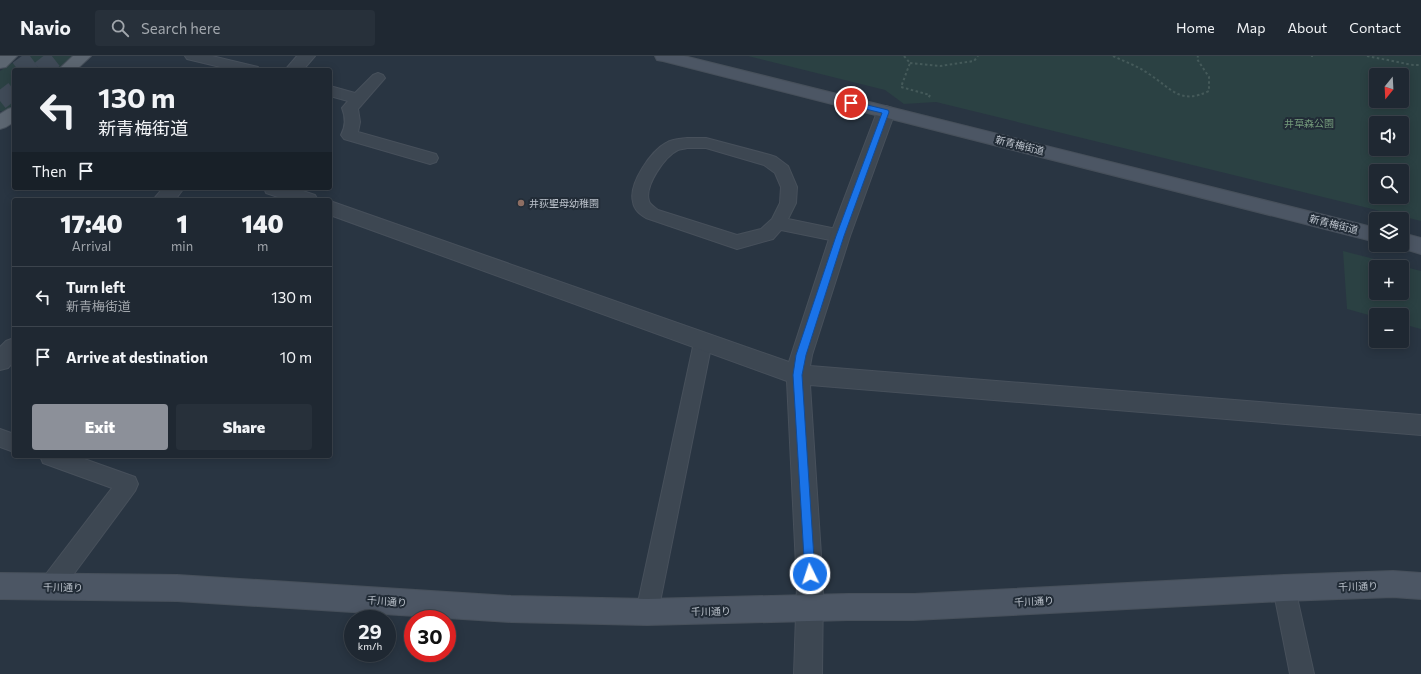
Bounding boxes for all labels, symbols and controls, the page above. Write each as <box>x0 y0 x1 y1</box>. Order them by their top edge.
search box <box>95 10 375 46</box>
text: Navio <box>20 16 71 39</box>
icon: search <box>109 17 131 39</box>
text: Search here <box>141 19 220 37</box>
text: Home <box>1176 19 1215 36</box>
text: Map <box>1237 19 1265 36</box>
text: About <box>1287 19 1327 36</box>
text: Contact <box>1349 19 1401 36</box>
north arrow <box>1369 68 1409 108</box>
map controls <box>1369 68 1409 348</box>
text: 130 m <box>98 80 175 114</box>
icon: left <box>32 84 84 136</box>
pin <box>834 86 868 120</box>
icon: arrive <box>840 92 862 114</box>
button: sound <box>1369 116 1409 156</box>
text: 新青梅街道 <box>98 117 188 139</box>
park label: 井草森公園 <box>1284 117 1334 129</box>
street label: 新青梅街道 <box>994 133 1046 157</box>
icon: arrive <box>75 160 97 182</box>
text: Then <box>32 162 67 180</box>
button: search <box>1369 164 1409 204</box>
place label: 井荻聖母幼稚園 <box>529 197 599 209</box>
marker: 井荻聖母幼稚園 <box>516 198 526 208</box>
text: 17:40 <box>60 209 123 238</box>
text: 1 <box>177 209 188 238</box>
text: 140 <box>241 209 284 238</box>
street label: 新青梅街道 <box>1308 212 1360 236</box>
button: layers <box>1369 212 1409 252</box>
text: Arrival <box>72 238 111 254</box>
text: min <box>171 238 193 254</box>
text: m <box>257 238 268 254</box>
button: + <box>1369 260 1409 300</box>
text: Turn left <box>66 278 125 296</box>
icon: left <box>32 286 54 308</box>
text: 130 m <box>271 288 312 306</box>
text: 新青梅街道 <box>66 298 131 314</box>
button: − <box>1369 308 1409 348</box>
icon: arrive <box>32 346 54 368</box>
text: Arrive at destination <box>66 348 208 366</box>
text: 10 m <box>280 348 312 366</box>
button: Exit <box>32 404 168 450</box>
button: Share <box>176 404 312 450</box>
position arrow <box>789 553 831 595</box>
street label: 千川通り <box>1338 579 1378 593</box>
street label: 千川通り <box>43 581 83 593</box>
street label: 千川通り <box>367 594 407 608</box>
street label: 千川通り <box>1014 594 1054 608</box>
street label: 千川通り <box>691 605 731 617</box>
speed limit sign: 30 <box>404 610 456 662</box>
text: 29 <box>358 619 382 643</box>
text: km/h <box>358 640 382 652</box>

